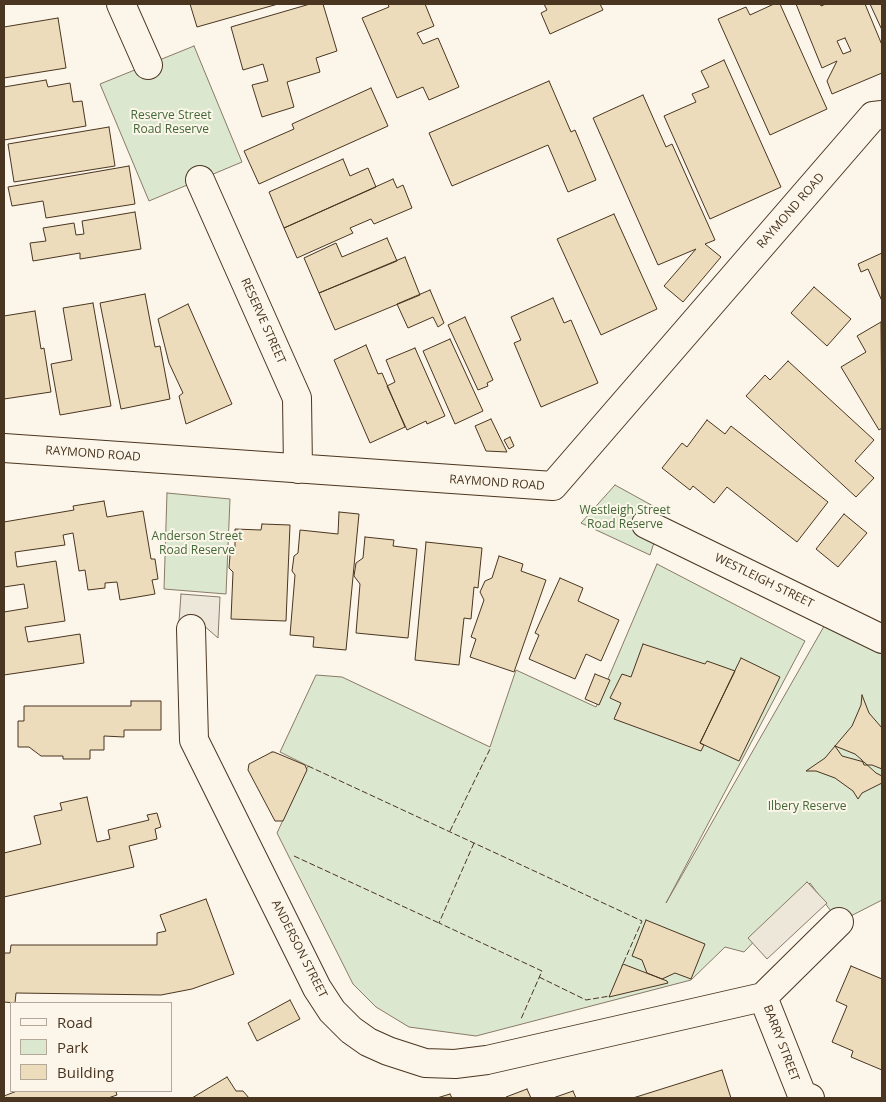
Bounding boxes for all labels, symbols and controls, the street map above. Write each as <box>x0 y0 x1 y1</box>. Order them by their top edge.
park label: Reserve Street Road Reserve <box>131 109 211 137</box>
street label: RAYMOND ROAD <box>754 170 828 252</box>
street label: RESERVE STREET <box>238 276 288 366</box>
street label: RAYMOND ROAD <box>45 443 141 465</box>
street label: RAYMOND ROAD <box>449 472 545 494</box>
park label: Westleigh Street Road Reserve <box>579 504 671 532</box>
park label: Anderson Street Road Reserve <box>152 530 242 558</box>
street label: WESTLEIGH STREET <box>712 551 816 611</box>
park label: Ilbery Reserve <box>768 800 846 814</box>
street label: ANDERSON STREET <box>268 898 330 1000</box>
legend <box>10 1002 172 1092</box>
street label: BARRY STREET <box>760 1003 802 1083</box>
text: Road <box>57 1012 93 1032</box>
text: Park <box>57 1037 88 1057</box>
text: Building <box>57 1062 114 1082</box>

